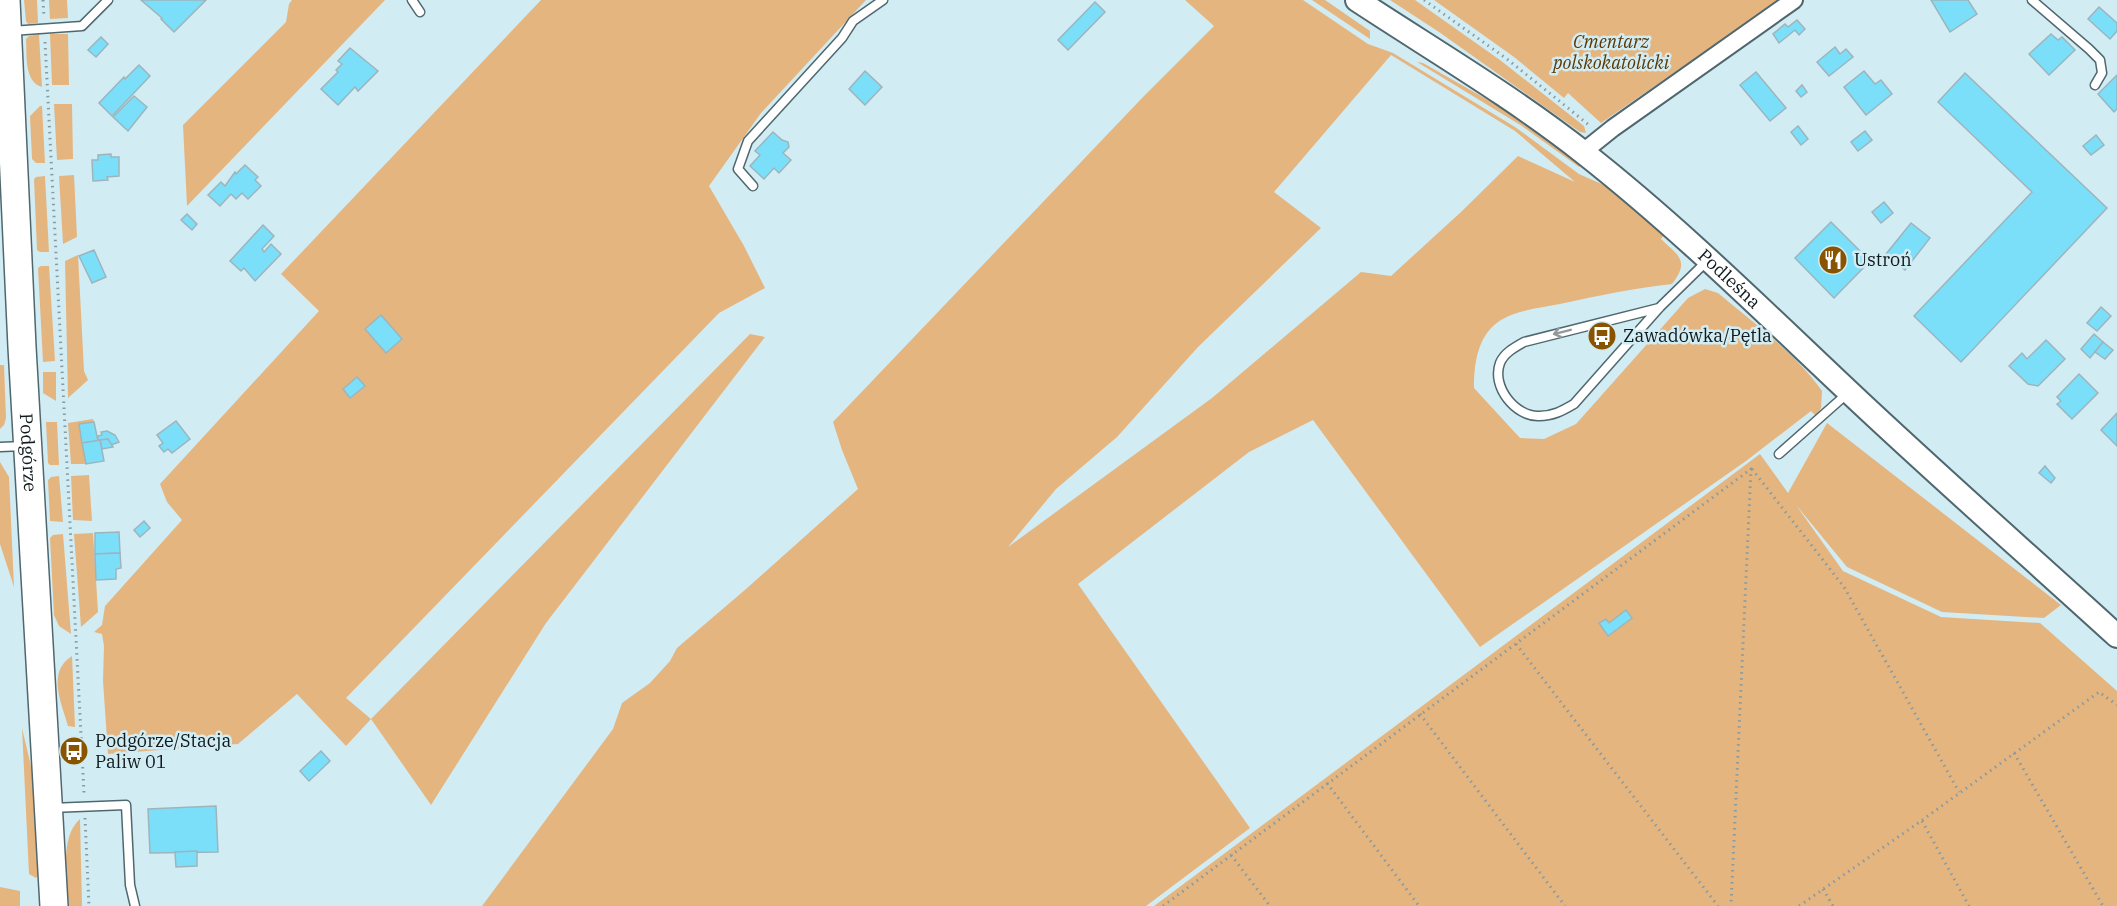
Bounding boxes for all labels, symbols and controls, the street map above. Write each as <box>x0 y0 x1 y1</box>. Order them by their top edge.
park label: Cmentarz polskokatolicki <box>1551 30 1670 74</box>
street label: Podleśna <box>1693 244 1766 313</box>
restaurant icon: Ustroń <box>1817 244 1849 276</box>
place label: Ustroń <box>1854 248 1912 271</box>
bus stop icon: Zawadówka/Pętla <box>1586 320 1618 352</box>
place label: Zawadówka/Pętla <box>1623 324 1772 347</box>
one-way arrow <box>1552 327 1571 339</box>
street label: Podgórze <box>15 413 42 492</box>
place label: Podgórze/Stacja Paliw 01 <box>95 729 232 773</box>
bus stop icon: Podgórze/Stacja Paliw 01 <box>58 735 90 767</box>

